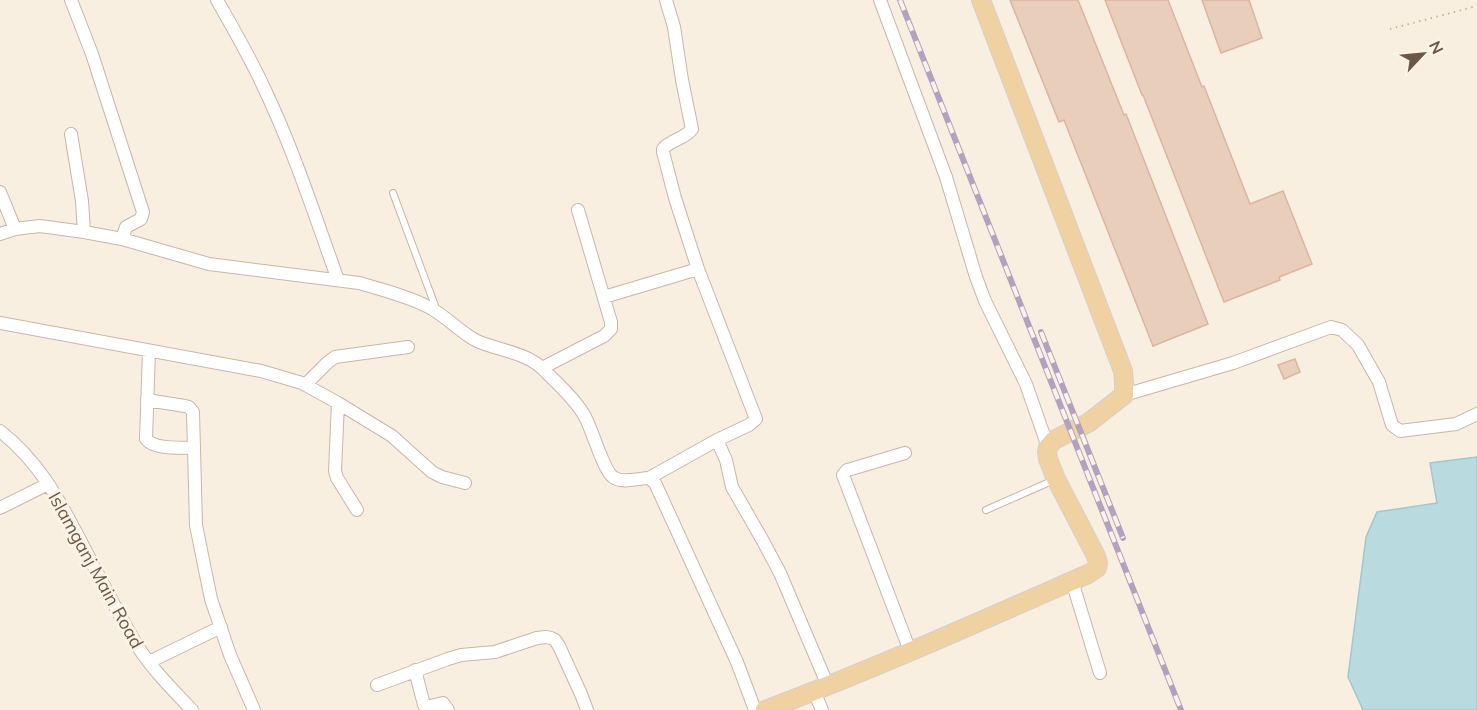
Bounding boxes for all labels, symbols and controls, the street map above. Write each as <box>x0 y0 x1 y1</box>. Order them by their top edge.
north arrow <box>1393 24 1453 84</box>
text: N <box>1425 38 1448 57</box>
street label: Islamganj Main Road <box>43 488 149 652</box>

